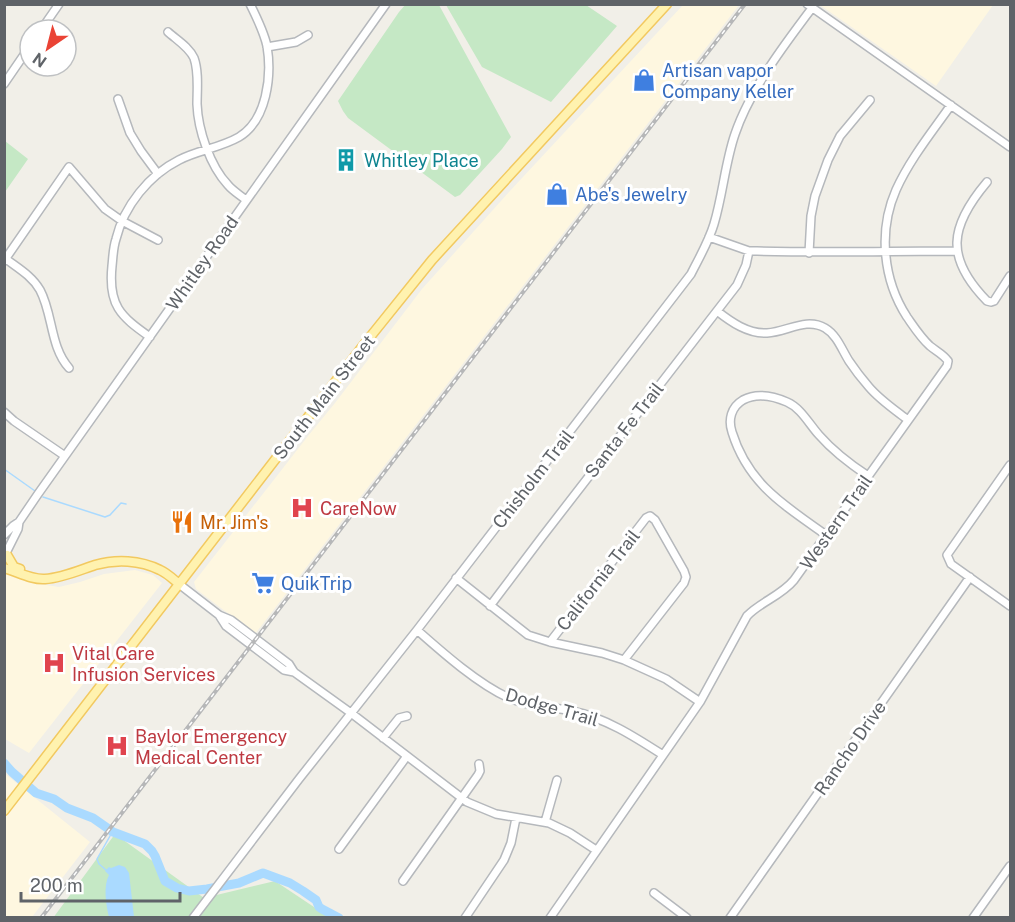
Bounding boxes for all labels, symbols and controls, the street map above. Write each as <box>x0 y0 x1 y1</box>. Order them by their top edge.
north arrow <box>18 18 78 78</box>
text: N <box>29 49 50 71</box>
place label: Artisan vapor Company Keller <box>662 60 794 102</box>
shop icon: Artisan vapor Company Keller <box>631 67 657 93</box>
building icon: Whitley Place <box>333 147 359 173</box>
place label: Whitley Place <box>364 150 479 171</box>
shop icon: Abe's Jewelry <box>544 181 570 207</box>
place label: Abe's Jewelry <box>575 184 688 205</box>
street label: Whitley Road <box>162 212 242 314</box>
street label: South Main Street <box>269 331 379 463</box>
street label: Santa Fe Trail <box>580 378 668 482</box>
street label: Chisholm Trail <box>488 426 578 532</box>
street label: Western Trail <box>796 471 876 573</box>
hospital icon: CareNow <box>289 495 315 521</box>
place label: CareNow <box>320 498 397 519</box>
restaurant icon: Mr. Jim's <box>169 509 195 535</box>
place label: Mr. Jim's <box>200 512 268 533</box>
street label: California Trail <box>552 525 644 635</box>
supermarket icon: QuikTrip <box>250 570 276 596</box>
place label: QuikTrip <box>281 573 352 594</box>
place label: Vital Care Infusion Services <box>72 643 215 685</box>
hospital icon: Vital Care Infusion Services <box>41 650 67 676</box>
street label: Dodge Trail <box>503 684 601 730</box>
street label: Rancho Drive <box>810 697 890 799</box>
place label: Baylor Emergency Medical Center <box>135 726 288 768</box>
hospital icon: Baylor Emergency Medical Center <box>104 733 130 759</box>
scale bar <box>21 865 180 903</box>
text: 200 m <box>30 875 83 896</box>

